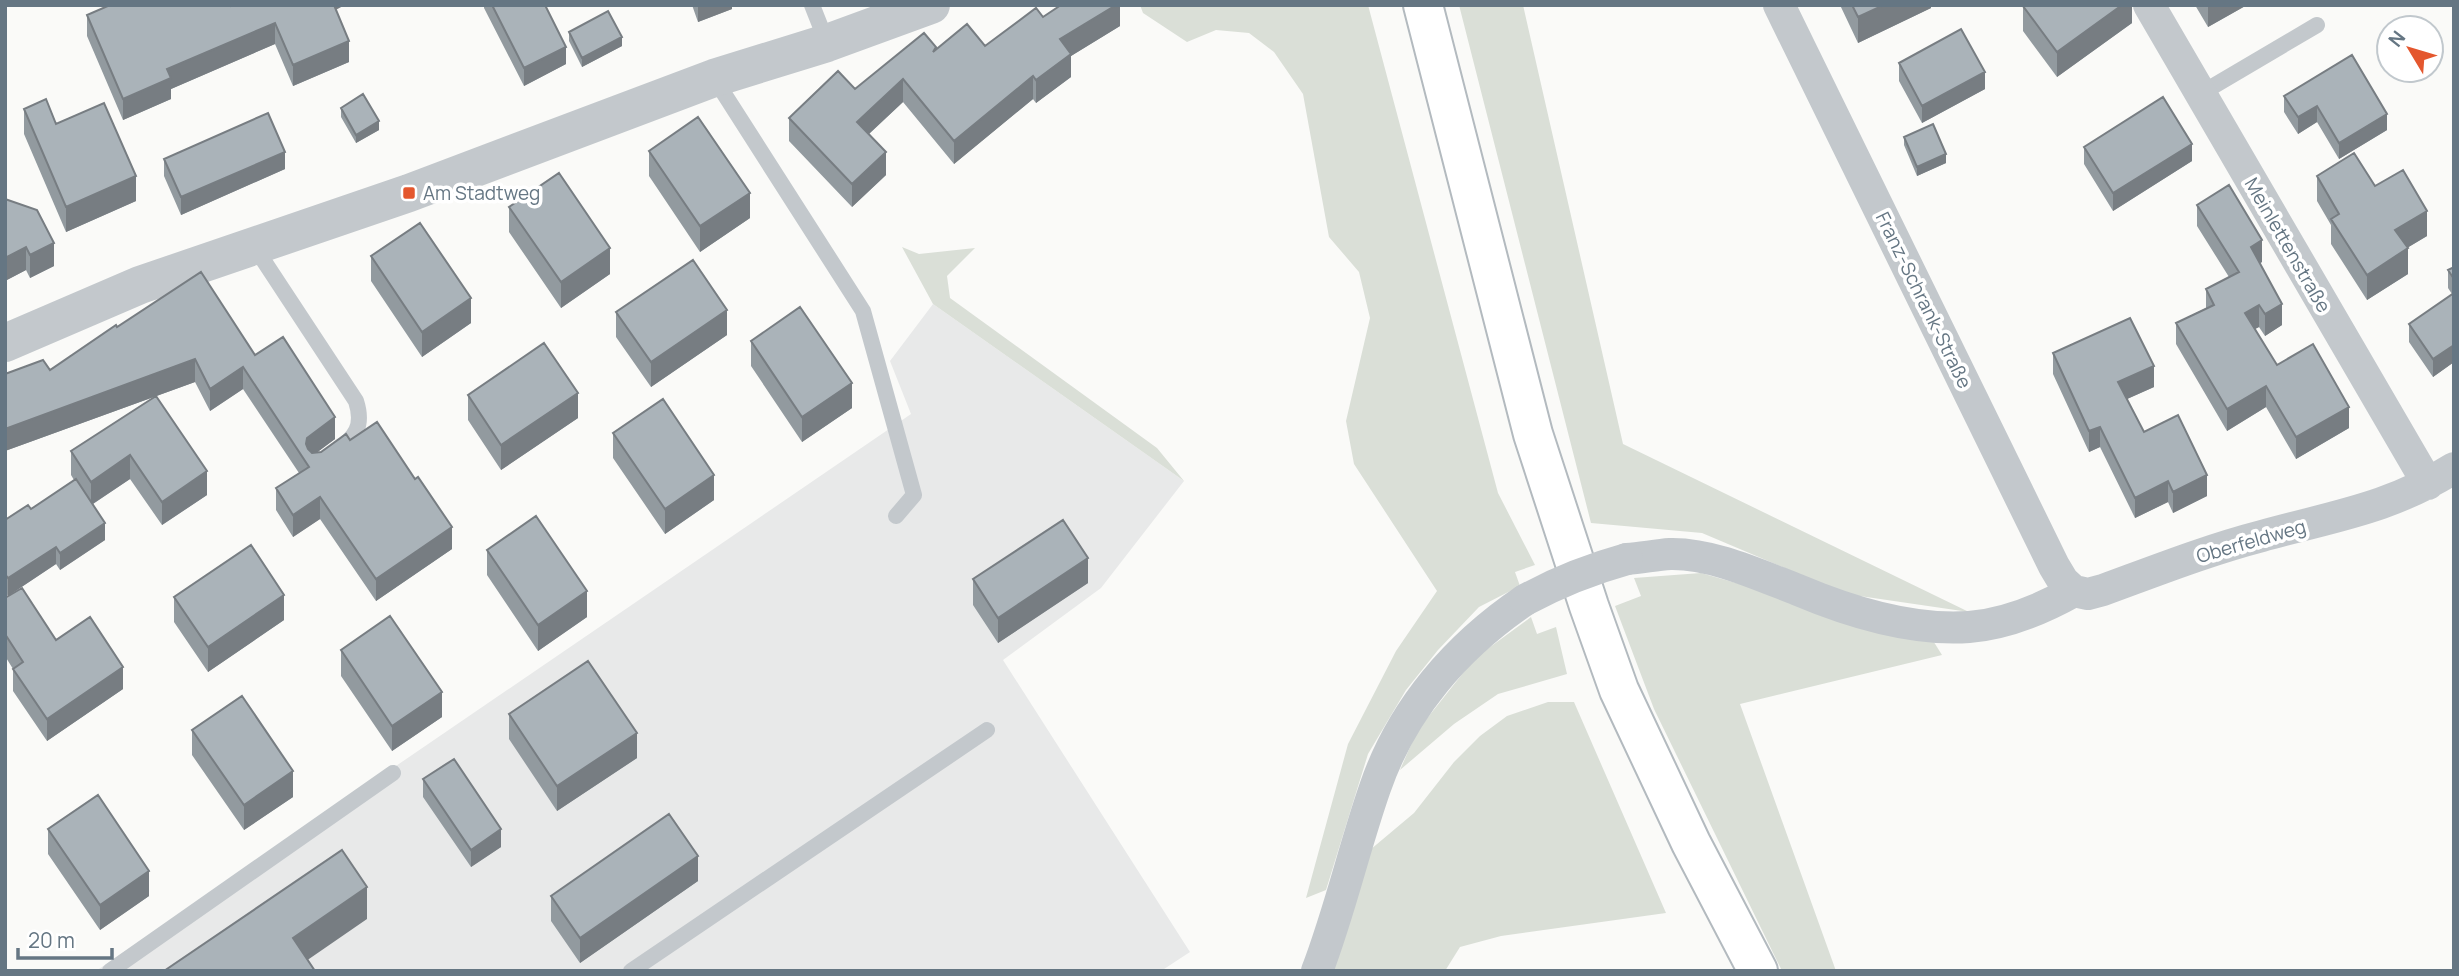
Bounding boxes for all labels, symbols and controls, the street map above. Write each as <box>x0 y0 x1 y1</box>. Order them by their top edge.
north arrow <box>2375 14 2445 84</box>
text: N <box>2382 25 2411 52</box>
street label: Meinlettenstraße <box>2239 173 2337 317</box>
place label: Am Stadtweg <box>423 180 540 206</box>
marker: Am Stadtweg <box>401 185 417 201</box>
street label: Franz-Schrank-Straße <box>1870 207 1978 393</box>
street label: Oberfeldweg <box>2193 513 2309 569</box>
scale bar <box>18 916 112 960</box>
text: 20 m <box>28 926 75 954</box>

